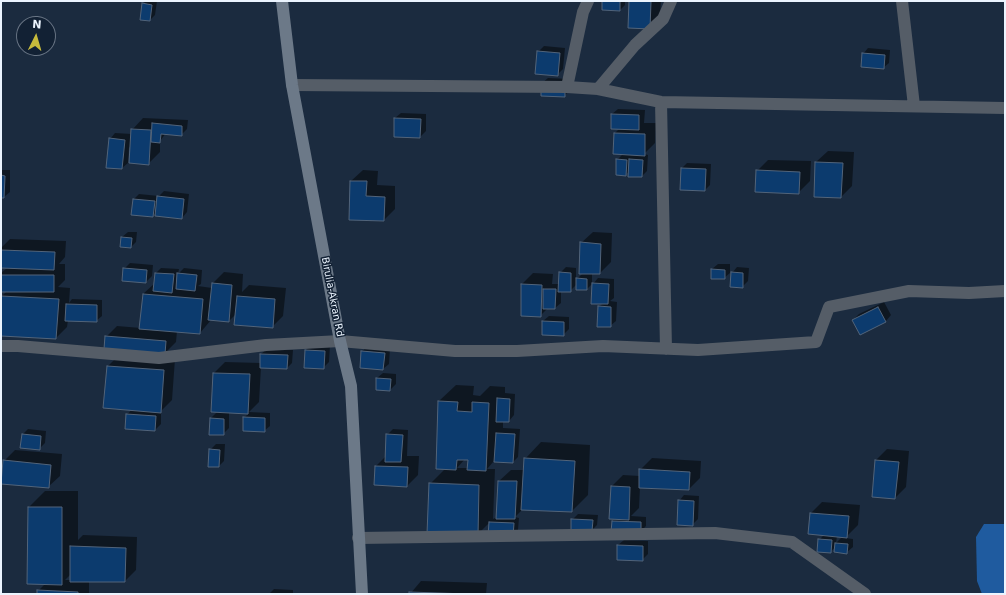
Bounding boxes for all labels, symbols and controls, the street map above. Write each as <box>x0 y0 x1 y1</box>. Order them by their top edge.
north arrow <box>16 16 56 56</box>
text: N <box>32 18 42 31</box>
street label: Birulia-Akran Rd <box>318 256 346 338</box>

